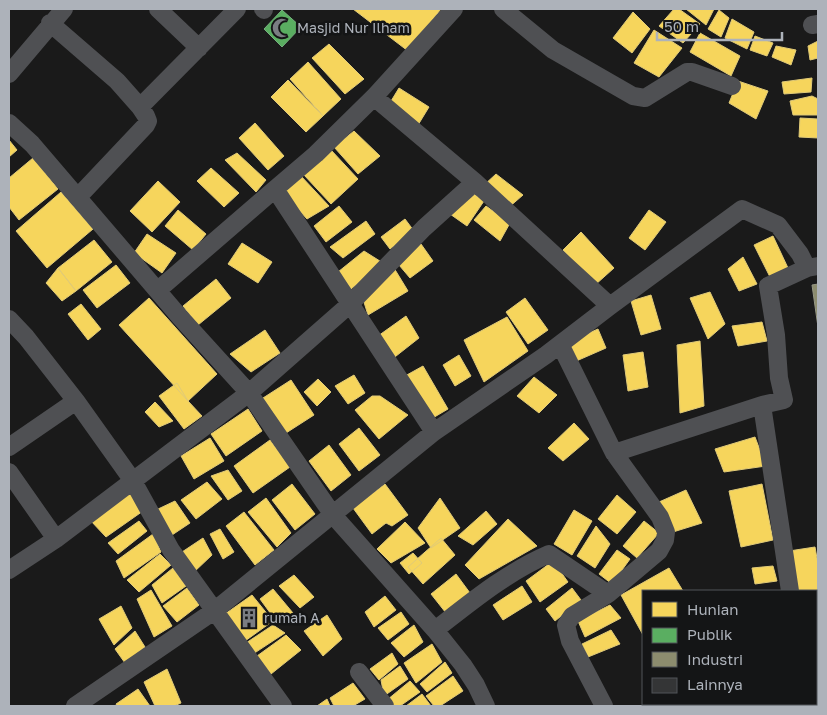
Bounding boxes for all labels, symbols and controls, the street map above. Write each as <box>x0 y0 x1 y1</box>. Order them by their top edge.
scale bar <box>657 10 782 42</box>
mosque icon: Masjid Nur Ilham <box>271 17 293 39</box>
text: 50 m <box>664 17 699 35</box>
place label: Masjid Nur Ilham <box>297 19 410 36</box>
legend <box>642 590 817 705</box>
text: Hunian <box>687 600 738 618</box>
building icon: rumah A <box>238 607 260 629</box>
place label: rumah A <box>264 609 320 626</box>
text: Publik <box>687 625 733 643</box>
text: Industri <box>687 650 743 668</box>
text: Lainnya <box>687 675 743 693</box>

